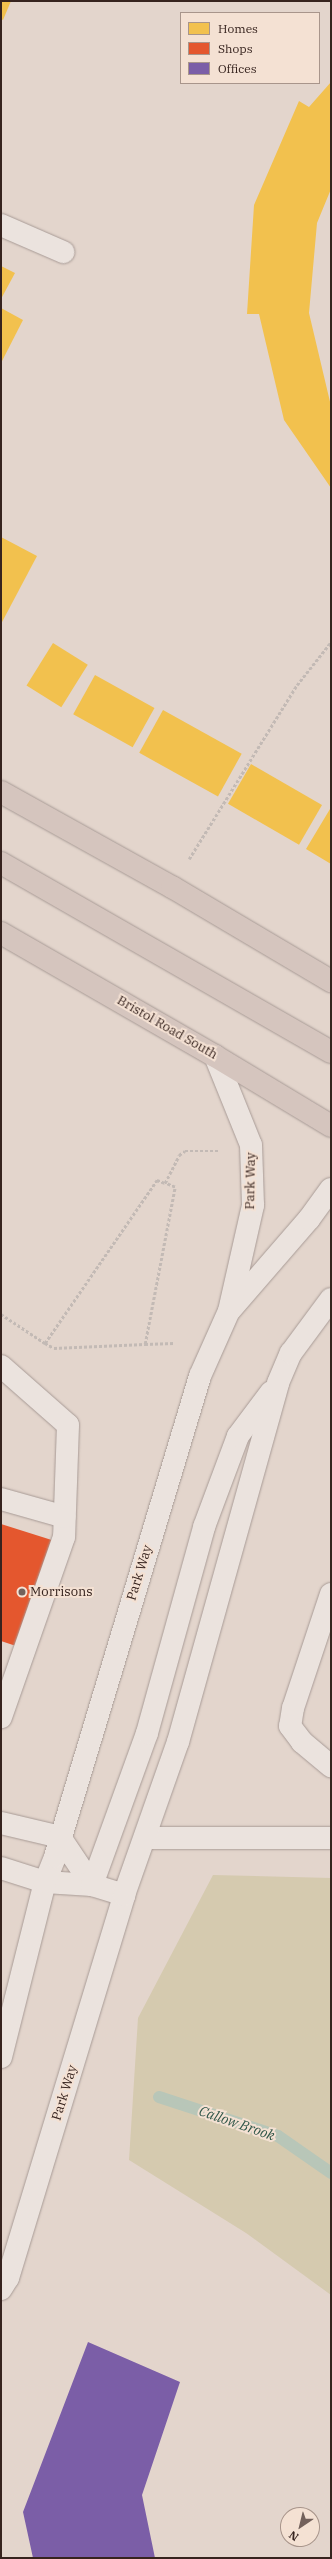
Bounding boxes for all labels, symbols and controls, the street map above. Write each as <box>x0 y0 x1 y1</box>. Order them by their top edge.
legend <box>180 12 320 84</box>
text: Homes <box>218 21 258 36</box>
text: Shops <box>218 41 253 56</box>
text: Offices <box>218 61 257 76</box>
street label: Bristol Road South <box>114 993 220 1063</box>
street label: Park Way <box>243 1152 259 1210</box>
street label: Park Way <box>124 1543 156 1603</box>
place label: Morrisons <box>30 1584 93 1600</box>
marker: Morrisons <box>17 1587 27 1597</box>
street label: Park Way <box>49 2063 81 2123</box>
water label: Callow Brook <box>197 2102 277 2144</box>
north arrow <box>280 2507 320 2547</box>
text: N <box>286 2528 301 2544</box>

